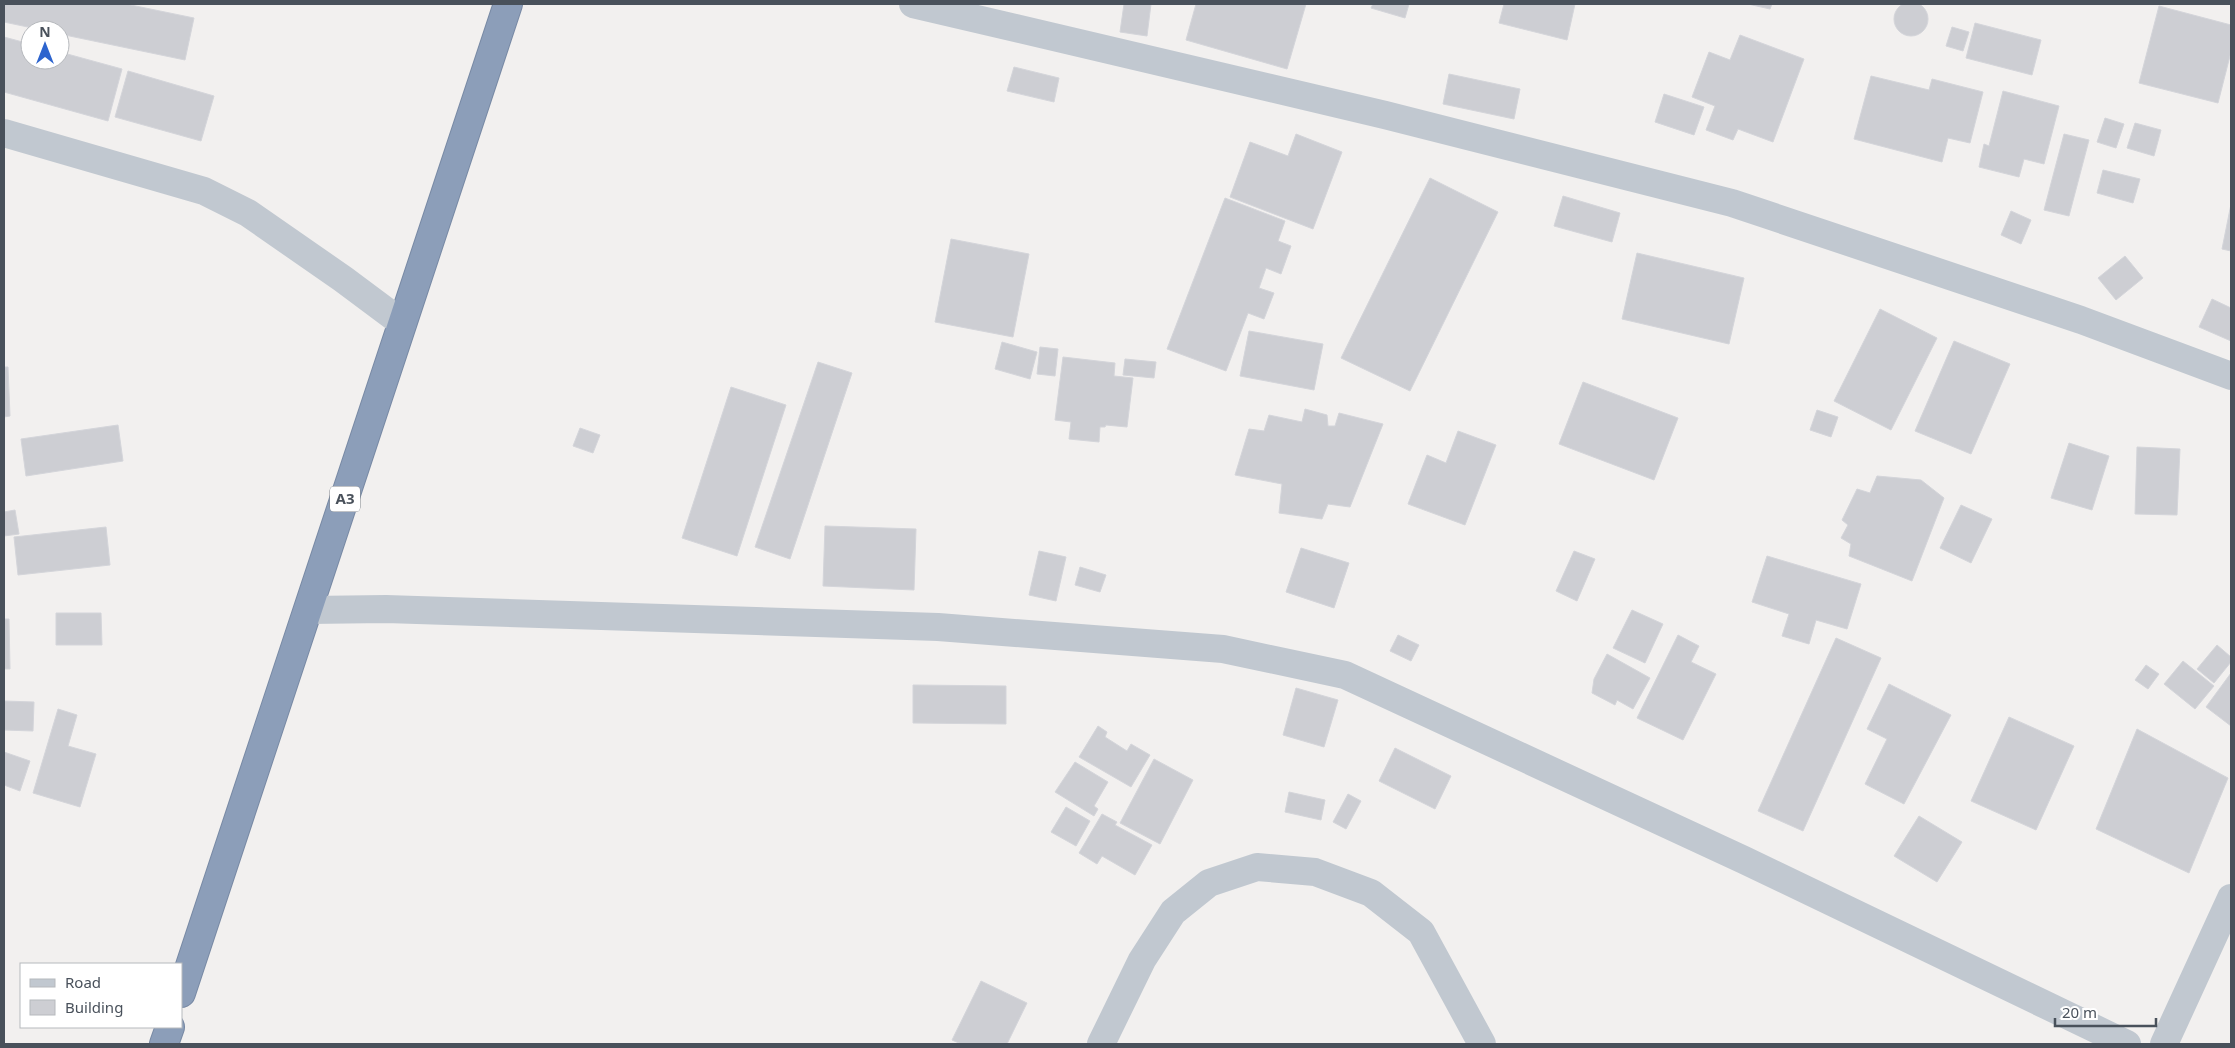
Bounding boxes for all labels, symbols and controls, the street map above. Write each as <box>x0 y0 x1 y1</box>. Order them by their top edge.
north arrow <box>20 20 70 70</box>
text: N <box>39 22 51 41</box>
road number: A3 <box>330 486 360 512</box>
legend <box>20 963 182 1028</box>
text: Road <box>65 972 101 992</box>
scale bar <box>2055 996 2156 1028</box>
text: Building <box>65 997 123 1017</box>
text: 20 m <box>2062 1002 2097 1022</box>

